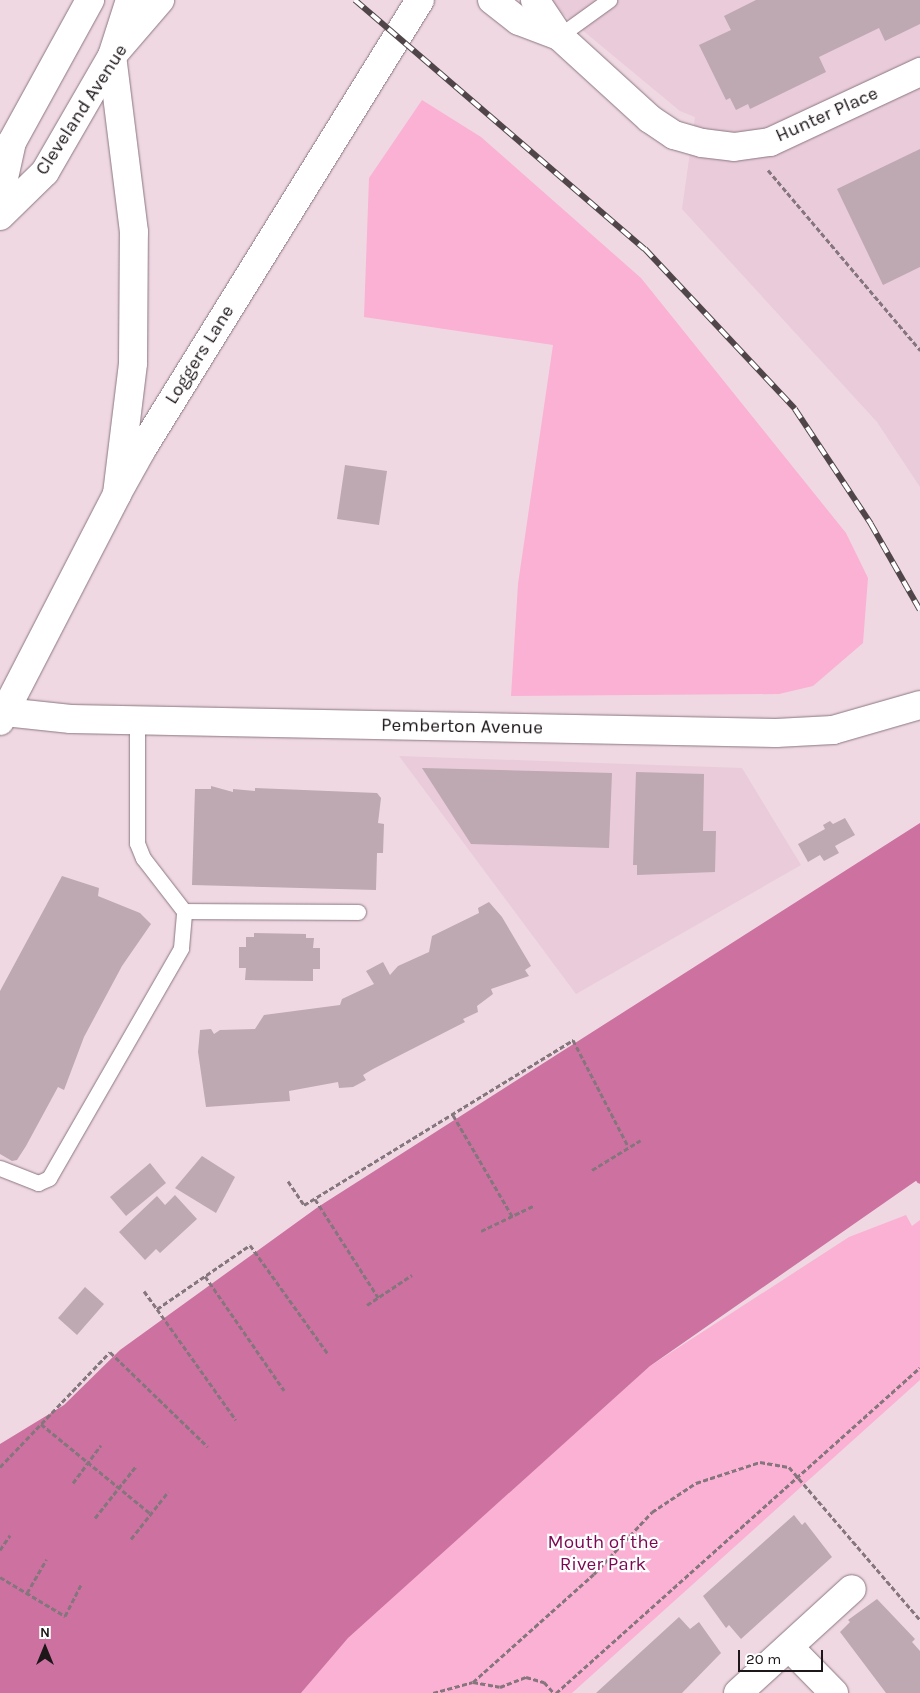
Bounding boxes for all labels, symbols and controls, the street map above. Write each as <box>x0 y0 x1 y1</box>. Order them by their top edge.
street label: Cleveland Avenue <box>31 40 133 180</box>
street label: Hunter Place <box>772 82 882 148</box>
street label: Loggers Lane <box>161 301 239 409</box>
street label: Pemberton Avenue <box>381 714 543 740</box>
park label: Mouth of the River Park <box>548 1532 658 1576</box>
north arrow <box>20 1623 70 1673</box>
text: N <box>40 1624 50 1641</box>
scale bar <box>740 1640 825 1672</box>
text: 20 m <box>746 1650 781 1668</box>

